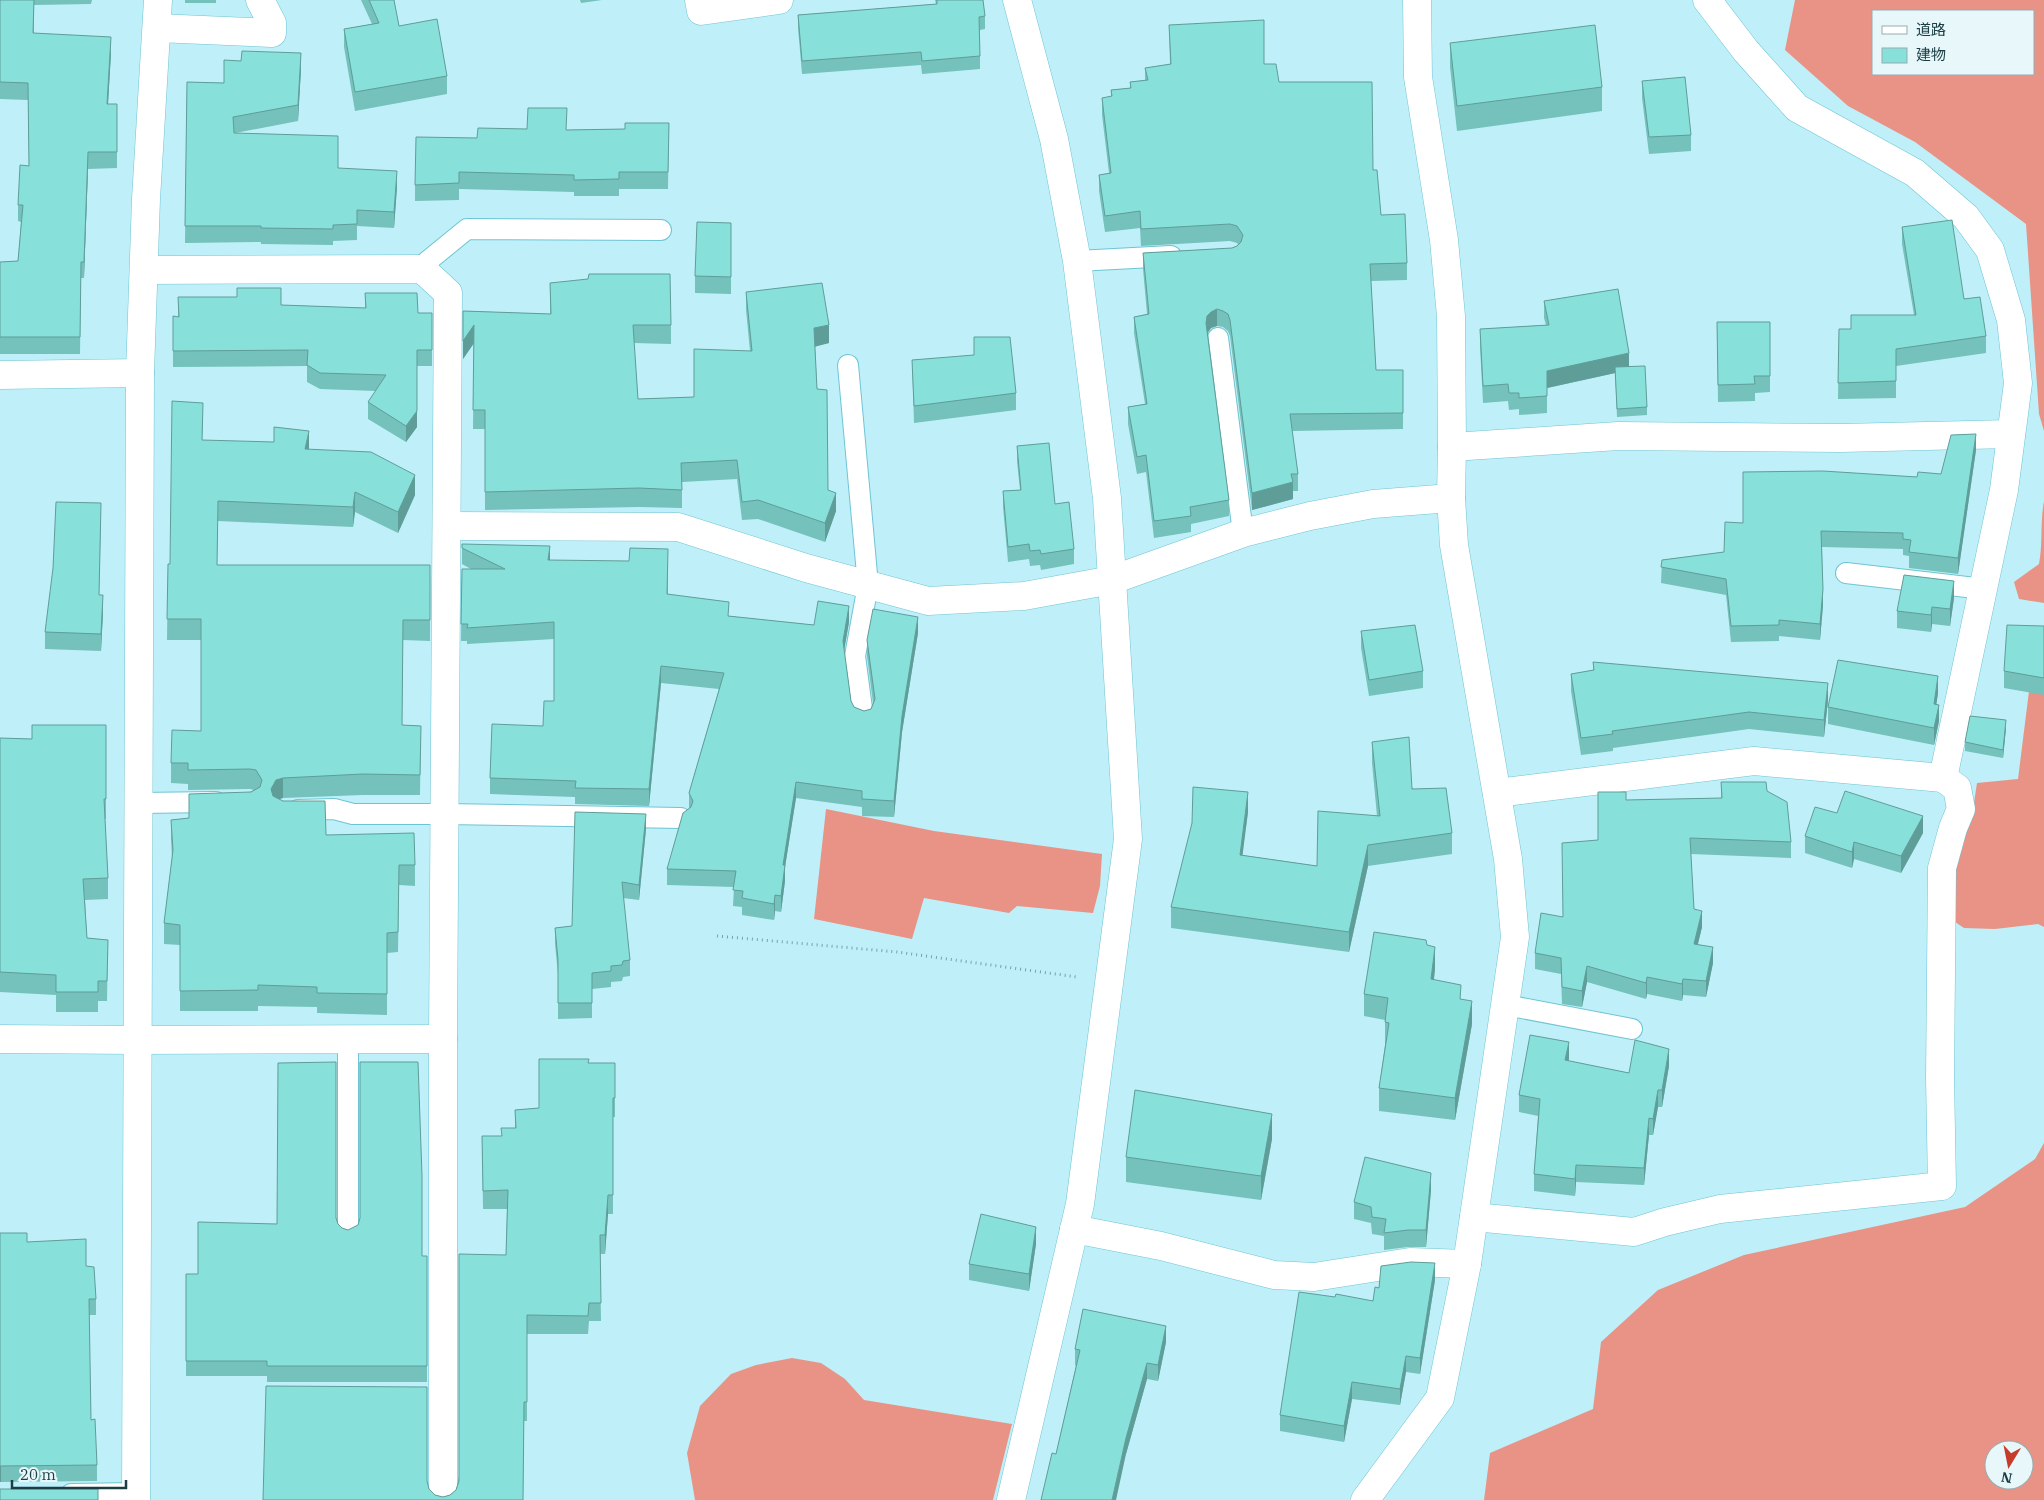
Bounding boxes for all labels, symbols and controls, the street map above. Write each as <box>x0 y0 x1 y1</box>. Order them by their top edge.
legend <box>1872 10 2034 75</box>
text: 道路 <box>1916 20 1946 39</box>
text: 建物 <box>1916 45 1946 64</box>
north arrow <box>1984 1440 2034 1490</box>
scale bar <box>12 1458 126 1490</box>
text: 20 m <box>20 1465 56 1484</box>
text: N <box>2000 1468 2014 1488</box>

